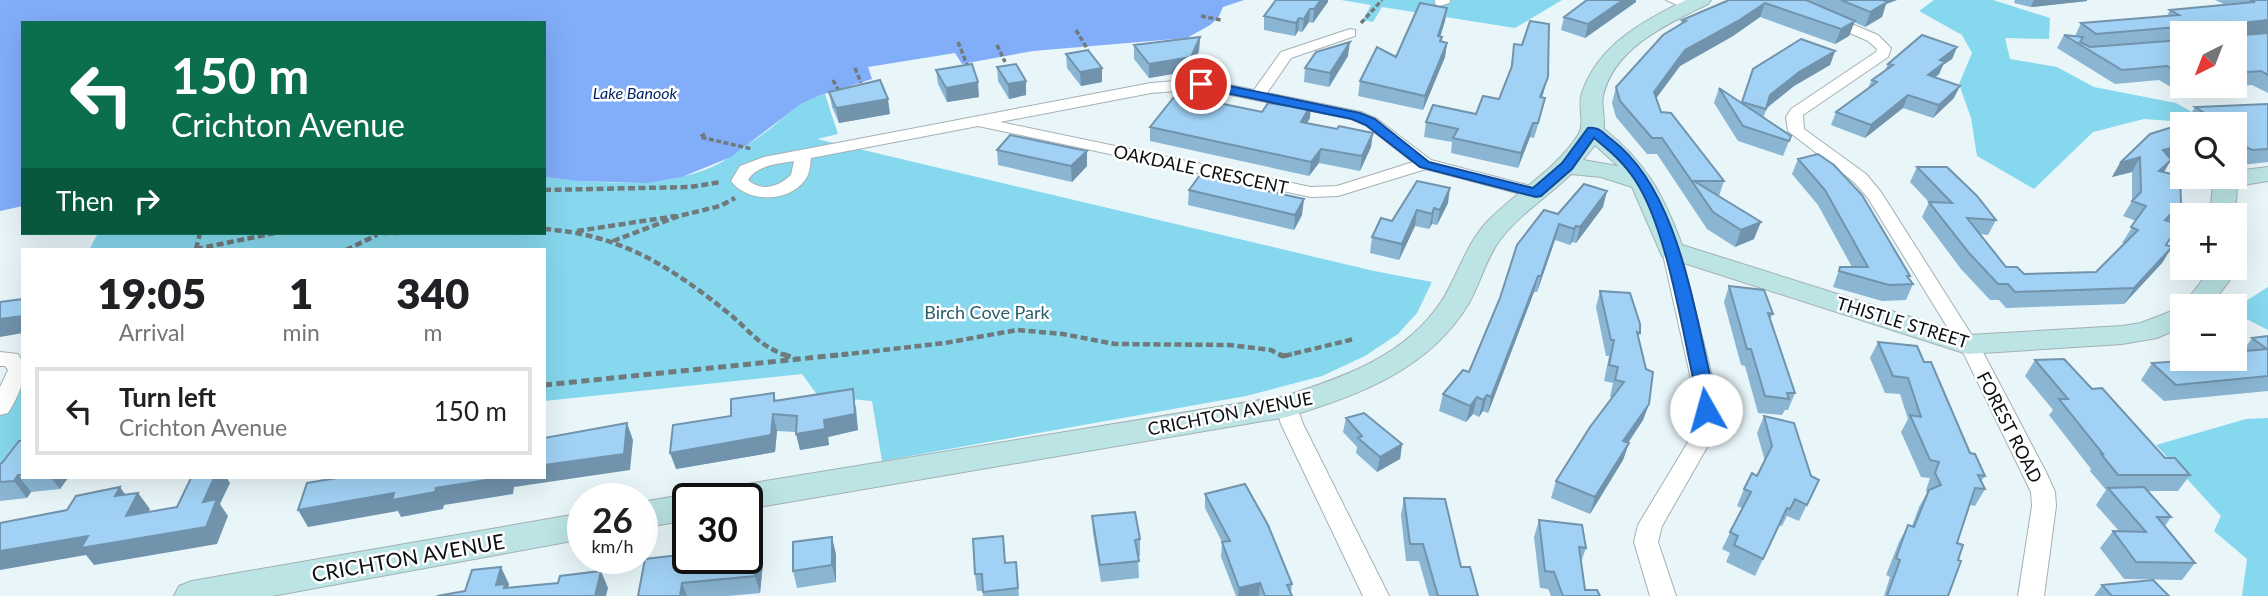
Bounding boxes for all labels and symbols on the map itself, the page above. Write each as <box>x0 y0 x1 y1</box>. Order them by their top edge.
north arrow <box>2170 21 2247 98</box>
pin <box>1171 54 1231 114</box>
water label: Lake Banook <box>593 83 678 102</box>
street label: OAKDALE CRESCENT <box>1112 140 1291 198</box>
street label: THISTLE STREET <box>1834 291 1972 353</box>
park label: Birch Cove Park <box>924 301 1051 323</box>
street label: FOREST ROAD <box>1973 368 2047 486</box>
position arrow <box>1669 373 1743 447</box>
street label: CRICHTON AVENUE <box>1146 386 1314 440</box>
speed limit sign: 30 <box>672 483 763 574</box>
street label: CRICHTON AVENUE <box>310 528 506 586</box>

